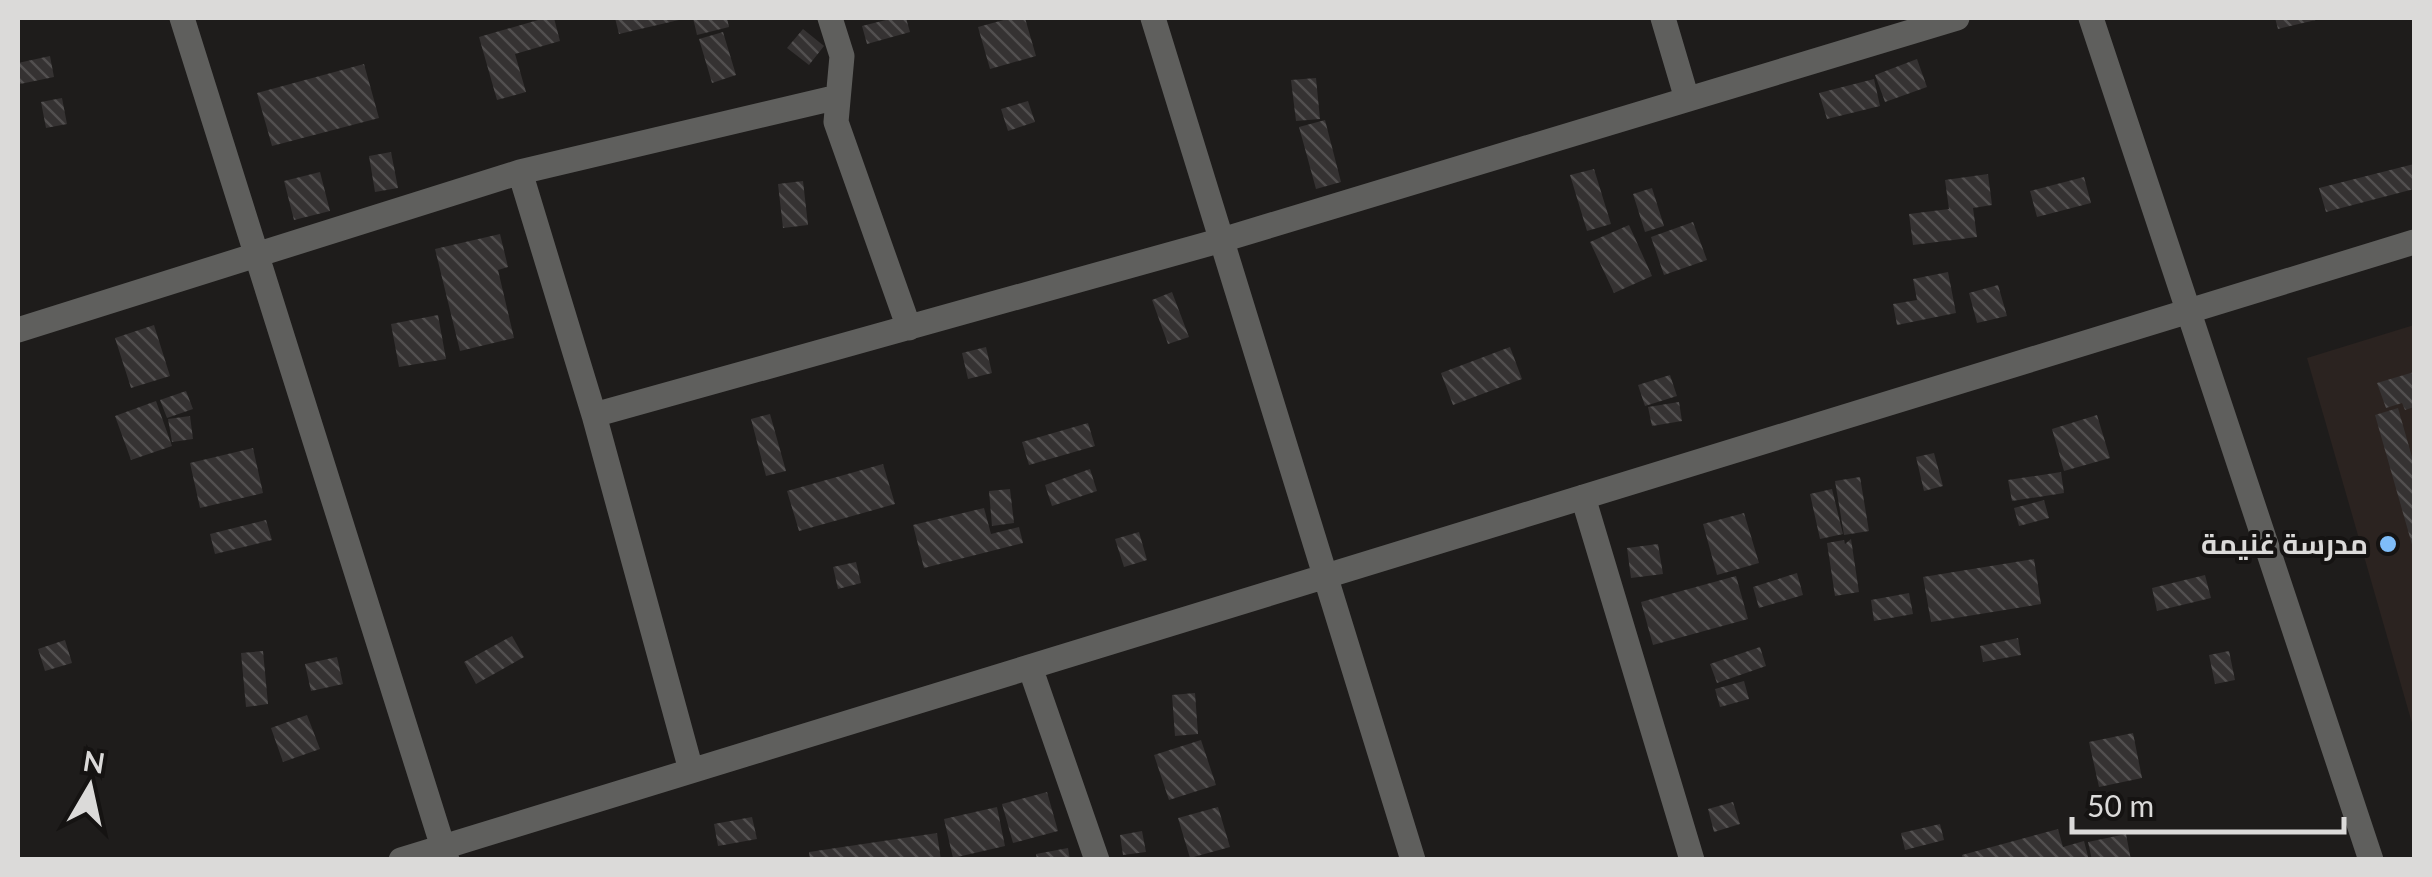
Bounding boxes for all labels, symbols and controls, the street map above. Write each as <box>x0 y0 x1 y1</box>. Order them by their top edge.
place label: مدرسة غنيمة <box>2201 526 2368 561</box>
marker: مدرسة غنيمة <box>2377 533 2399 555</box>
north arrow <box>40 737 140 837</box>
text: N <box>81 743 107 780</box>
scale bar <box>2072 772 2344 834</box>
text: 50 m <box>2087 787 2154 823</box>

